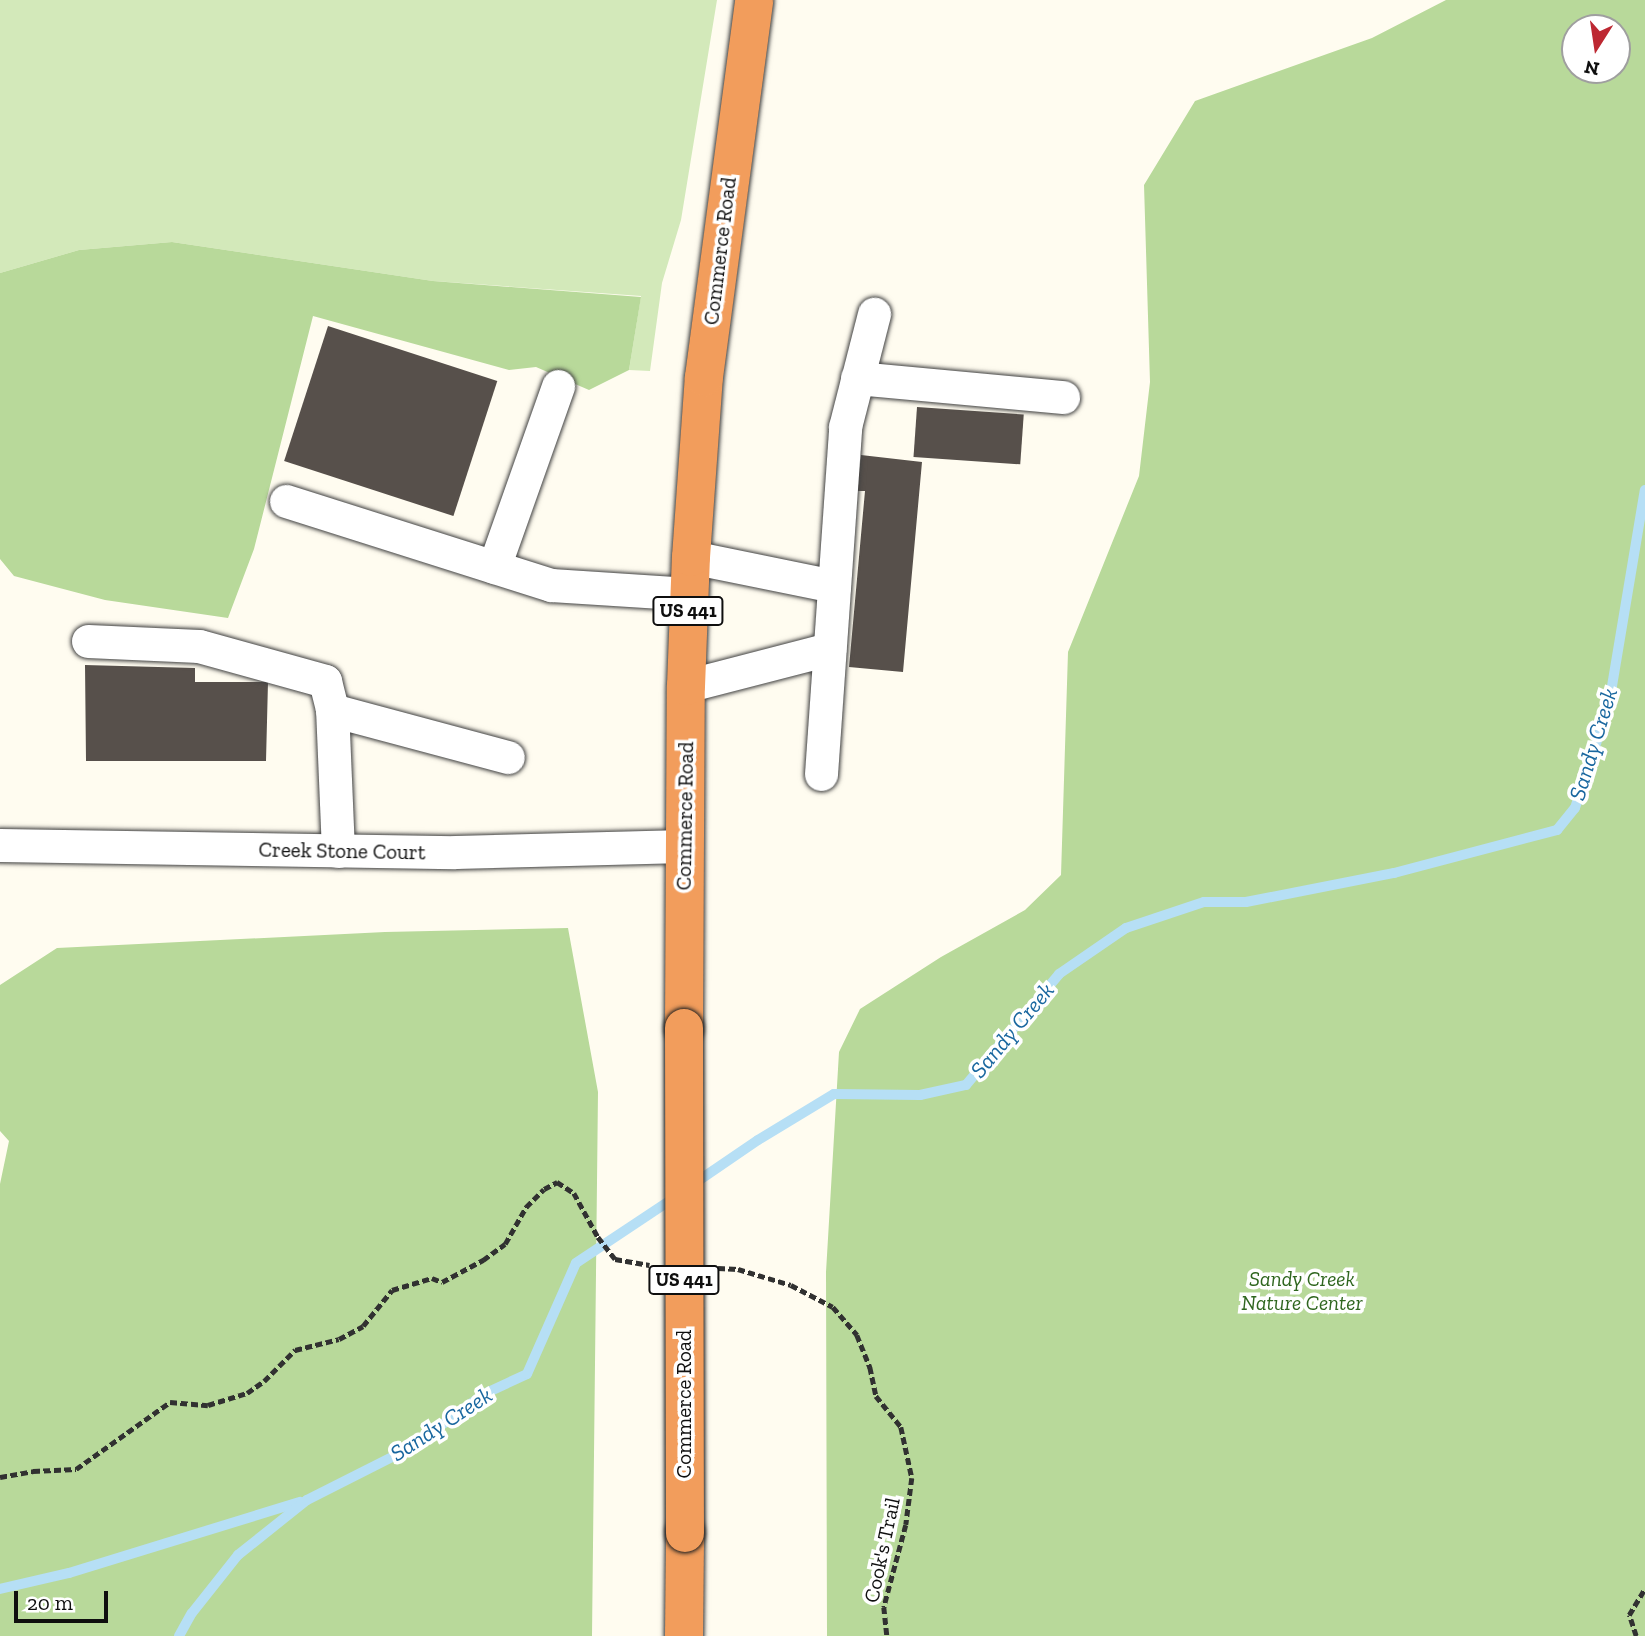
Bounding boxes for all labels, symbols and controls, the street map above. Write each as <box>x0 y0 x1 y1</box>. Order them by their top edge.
north arrow <box>1561 14 1631 84</box>
text: N <box>1582 55 1601 81</box>
street label: Commerce Road <box>698 176 742 326</box>
road number: US 441 <box>651 596 725 626</box>
water label: Sandy Creek <box>1563 685 1623 803</box>
street label: Commerce Road <box>671 741 699 891</box>
street label: Creek Stone Court <box>258 837 426 865</box>
water label: Sandy Creek <box>964 977 1060 1083</box>
road number: US 441 <box>647 1264 721 1296</box>
park label: Sandy Creek Nature Center <box>1241 1266 1363 1316</box>
street label: Commerce Road <box>671 1330 697 1478</box>
water label: Sandy Creek <box>385 1381 497 1467</box>
street label: Cook's Trail <box>859 1495 905 1605</box>
scale bar <box>18 1576 112 1620</box>
text: 20 m <box>27 1590 73 1615</box>

